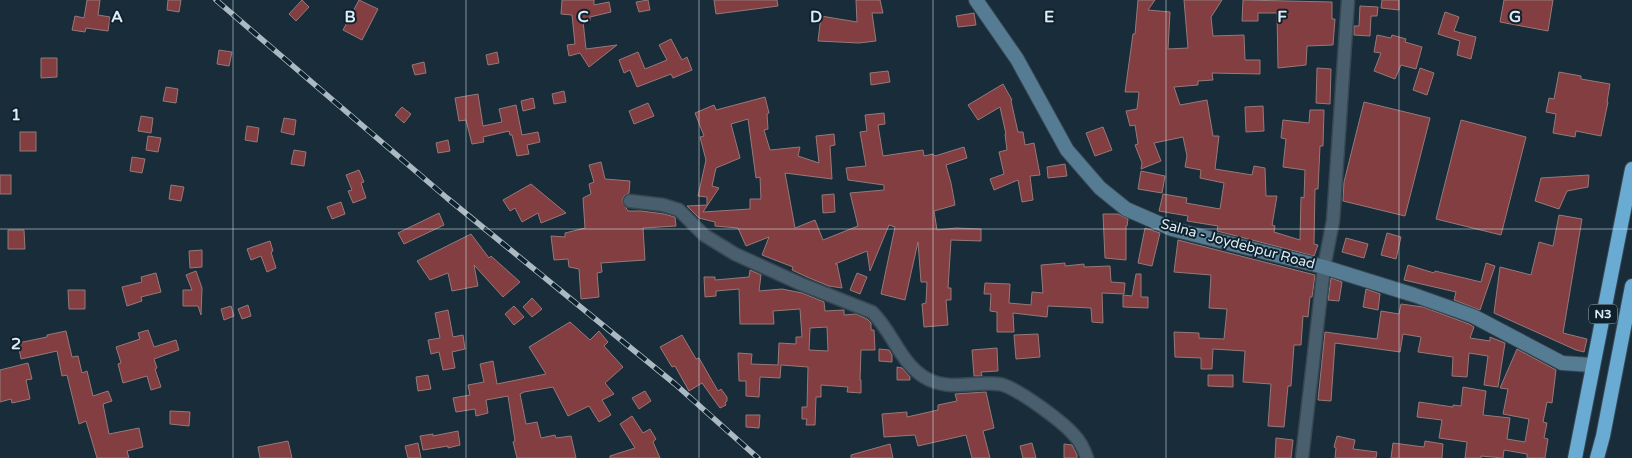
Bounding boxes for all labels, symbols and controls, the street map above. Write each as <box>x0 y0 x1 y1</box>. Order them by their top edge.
text: A <box>111 7 123 27</box>
text: B <box>344 7 356 27</box>
text: C <box>577 7 589 27</box>
text: D <box>810 7 822 27</box>
text: E <box>1044 7 1054 27</box>
text: F <box>1277 7 1287 27</box>
text: G <box>1509 7 1521 27</box>
text: 1 <box>11 105 21 125</box>
street label: Salna - Joydebpur Road <box>1159 215 1317 273</box>
road number: N3 <box>1589 304 1617 324</box>
text: 2 <box>11 334 21 354</box>

